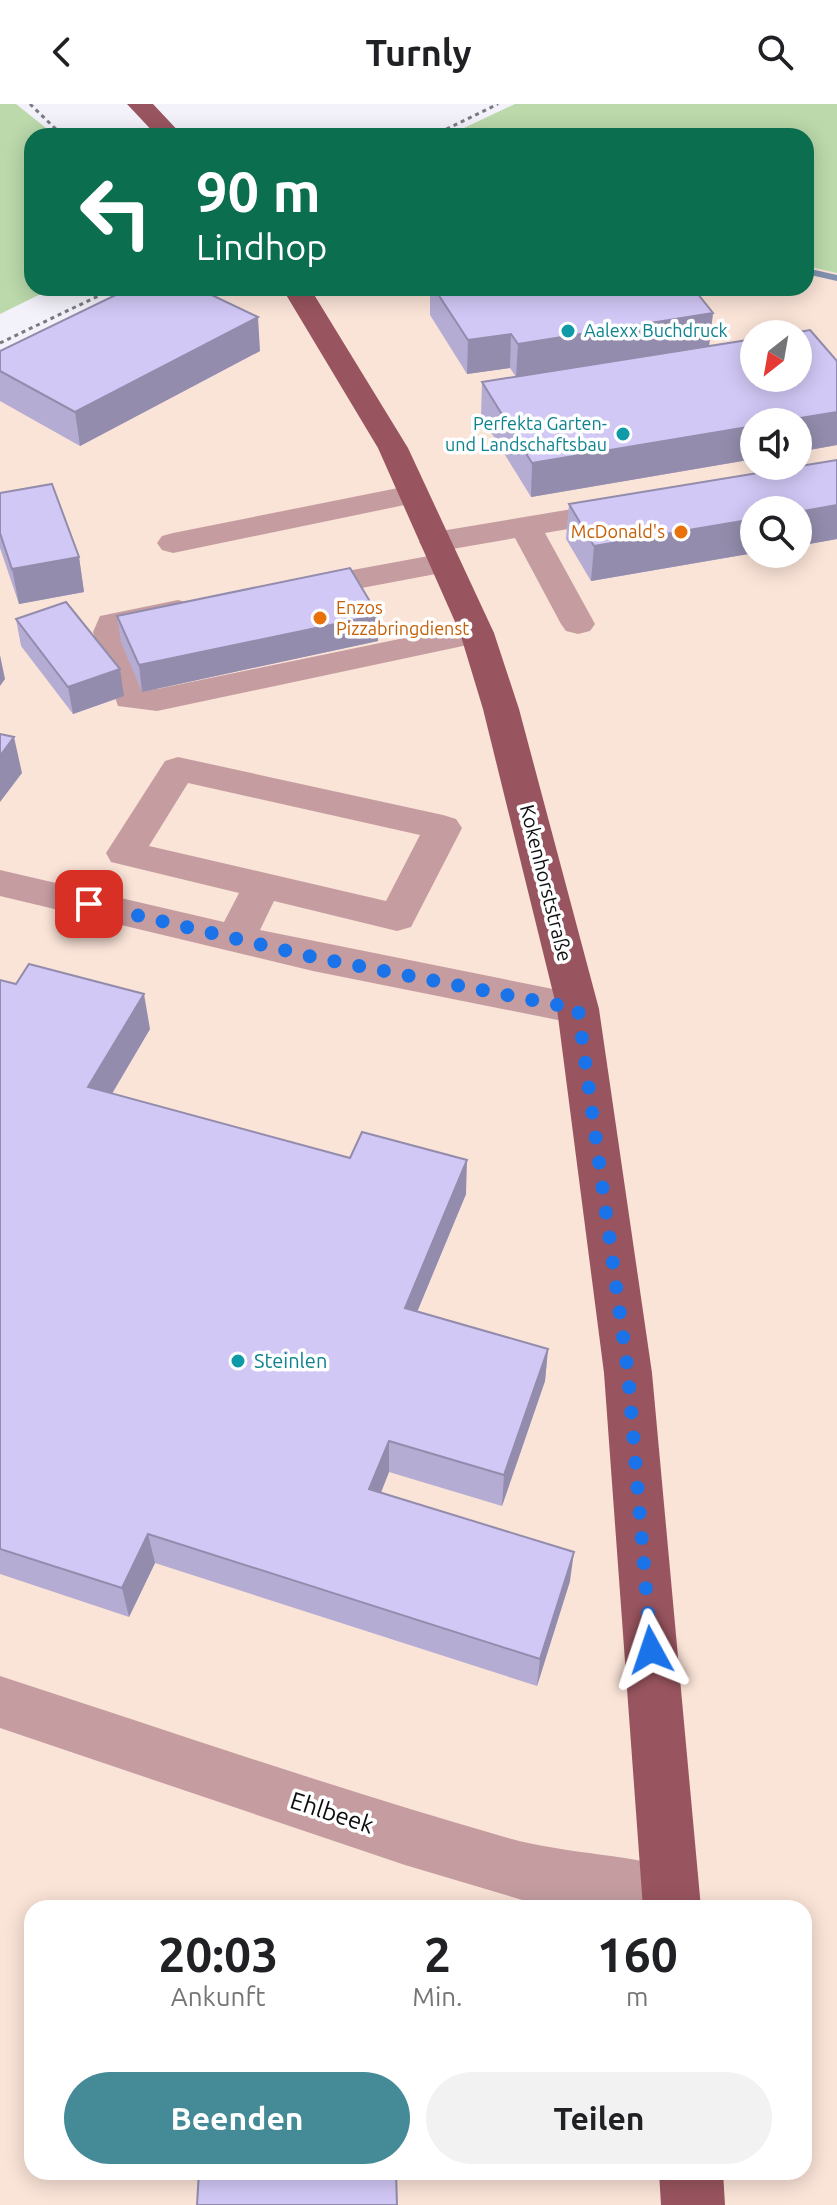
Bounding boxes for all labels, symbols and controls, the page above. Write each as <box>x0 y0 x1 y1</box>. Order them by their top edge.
icon: back <box>40 30 84 74</box>
icon: search <box>753 30 797 74</box>
text: Turnly <box>365 32 472 73</box>
icon: left <box>64 160 168 264</box>
text: 90 m <box>196 160 321 223</box>
text: Lindhop <box>196 226 327 267</box>
place label: Aalexx Buchdruck <box>584 320 728 340</box>
north arrow <box>740 320 812 392</box>
map controls <box>740 320 812 568</box>
marker: Aalexx Buchdruck <box>559 322 577 340</box>
button: sound <box>740 408 812 480</box>
place label: Perfekta Garten- und Landschaftsbau <box>445 413 607 454</box>
marker: Perfekta Garten- und Landschaftsbau <box>614 425 632 443</box>
button: search <box>740 496 812 568</box>
place label: McDonald's <box>571 521 665 541</box>
marker: McDonald's <box>672 523 690 541</box>
place label: Enzos Pizzabringdienst <box>336 597 469 638</box>
marker: Enzos Pizzabringdienst <box>311 609 329 627</box>
street label: Kokenhorststraße <box>516 802 577 964</box>
pin <box>55 870 123 938</box>
icon: arrive <box>67 882 111 926</box>
place label: Steinlen <box>254 1349 327 1372</box>
marker: Steinlen <box>229 1352 247 1370</box>
position arrow <box>609 1608 693 1692</box>
street label: Ehlbeek <box>287 1786 377 1839</box>
text: 20:03 <box>158 1927 278 1981</box>
text: 2 <box>424 1927 451 1981</box>
text: 160 <box>597 1927 678 1981</box>
text: Ankunft <box>171 1982 266 2011</box>
text: Min. <box>412 1982 463 2011</box>
text: m <box>626 1982 648 2011</box>
button: Beenden <box>64 2072 410 2164</box>
button: Teilen <box>426 2072 772 2164</box>

